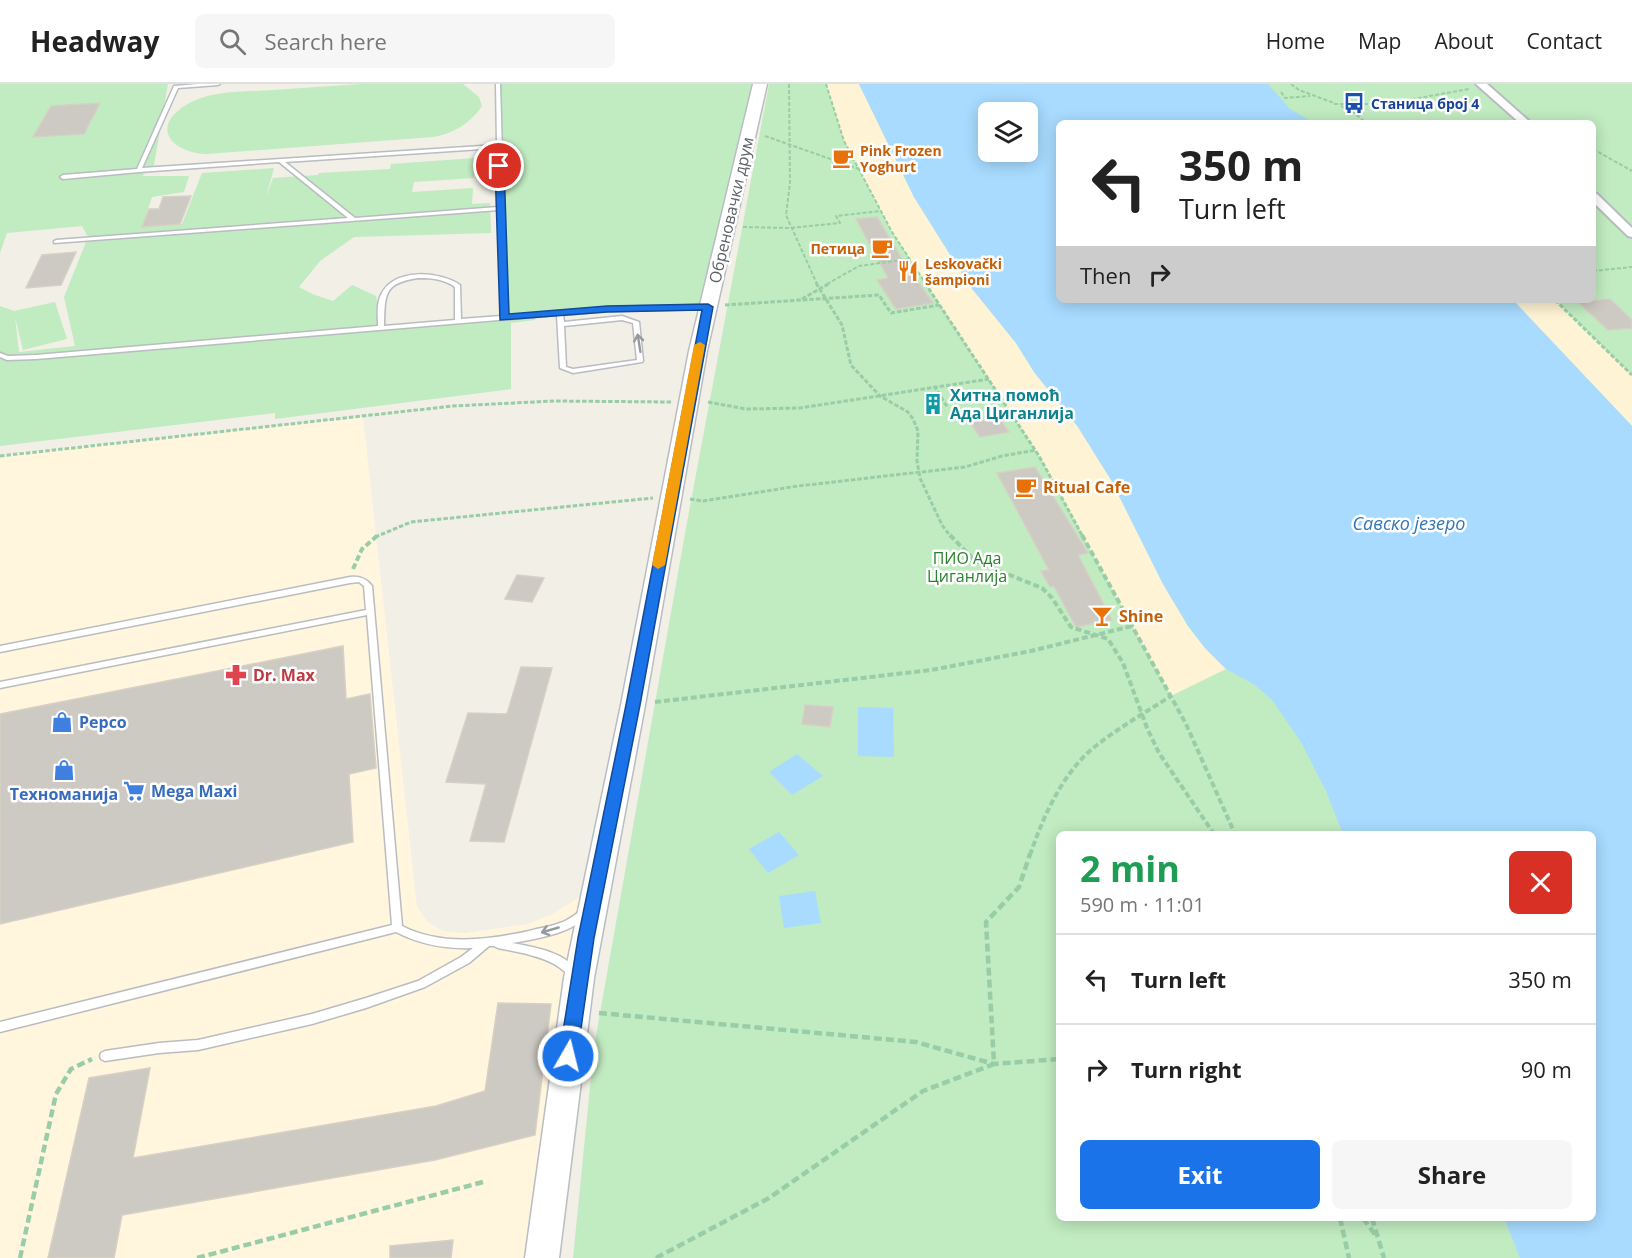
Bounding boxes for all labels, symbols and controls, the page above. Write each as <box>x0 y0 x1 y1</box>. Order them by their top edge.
search box <box>195 14 615 68</box>
text: Headway <box>30 22 159 60</box>
icon: search <box>216 25 249 58</box>
text: Search here <box>264 26 387 56</box>
text: Home <box>1266 27 1325 55</box>
text: Map <box>1358 27 1401 55</box>
text: About <box>1434 27 1494 55</box>
text: Contact <box>1527 27 1602 55</box>
bus stop icon: Станица број 4 <box>1342 91 1366 115</box>
place label: Станица број 4 <box>1371 94 1479 113</box>
map controls <box>978 102 1038 162</box>
button: layers <box>978 102 1038 162</box>
street label: Обреновачки друм <box>703 135 759 285</box>
text: 350 m <box>1179 136 1303 193</box>
pin <box>473 140 524 191</box>
place label: Pink Frozen Yoghurt <box>860 141 942 176</box>
icon: left <box>1080 144 1158 222</box>
cafe icon: Pink Frozen Yoghurt <box>831 146 855 170</box>
icon: arrive <box>482 149 515 182</box>
text: Turn left <box>1179 190 1286 227</box>
cafe icon: Петица <box>870 236 894 260</box>
place label: Петица <box>810 239 865 258</box>
place label: Leskovački šampioni <box>925 254 1002 289</box>
icon: right <box>1143 258 1176 291</box>
restaurant icon: Leskovački šampioni <box>896 259 920 283</box>
text: Then <box>1080 260 1131 290</box>
one-way arrow <box>633 334 644 353</box>
place label: Хитна помоћ Ада Циганлија <box>950 384 1074 424</box>
building icon: Хитна помоћ Ада Циганлија <box>921 392 945 416</box>
cafe icon: Ritual Cafe <box>1014 475 1038 499</box>
place label: Ritual Cafe <box>1043 476 1130 498</box>
water label: Савско језеро <box>1353 511 1465 535</box>
park label: ПИО Ада Циганлија <box>927 547 1007 587</box>
bar icon: Shine <box>1090 604 1114 628</box>
place label: Shine <box>1119 605 1163 627</box>
pharmacy icon: Dr. Max <box>224 663 248 687</box>
place label: Dr. Max <box>253 664 316 686</box>
shop icon: Pepco <box>50 710 74 734</box>
place label: Pepco <box>79 711 127 733</box>
shop icon: Техноманија <box>52 758 76 782</box>
supermarket icon: Mega Maxi <box>122 779 146 803</box>
place label: Mega Maxi <box>151 780 237 802</box>
place label: Техноманија <box>10 783 118 805</box>
text: 2 min <box>1080 844 1180 893</box>
button: close <box>1509 851 1572 914</box>
text: 590 m · 11:01 <box>1080 891 1205 918</box>
one-way arrow <box>540 925 559 936</box>
icon: left <box>1080 963 1113 996</box>
text: Turn left <box>1131 964 1226 994</box>
text: 350 m <box>1508 964 1572 994</box>
position arrow <box>536 1024 600 1088</box>
icon: right <box>1080 1053 1113 1086</box>
text: Turn right <box>1131 1054 1242 1084</box>
text: 90 m <box>1521 1054 1572 1084</box>
button: Exit <box>1080 1140 1320 1209</box>
button: Share <box>1332 1140 1572 1209</box>

